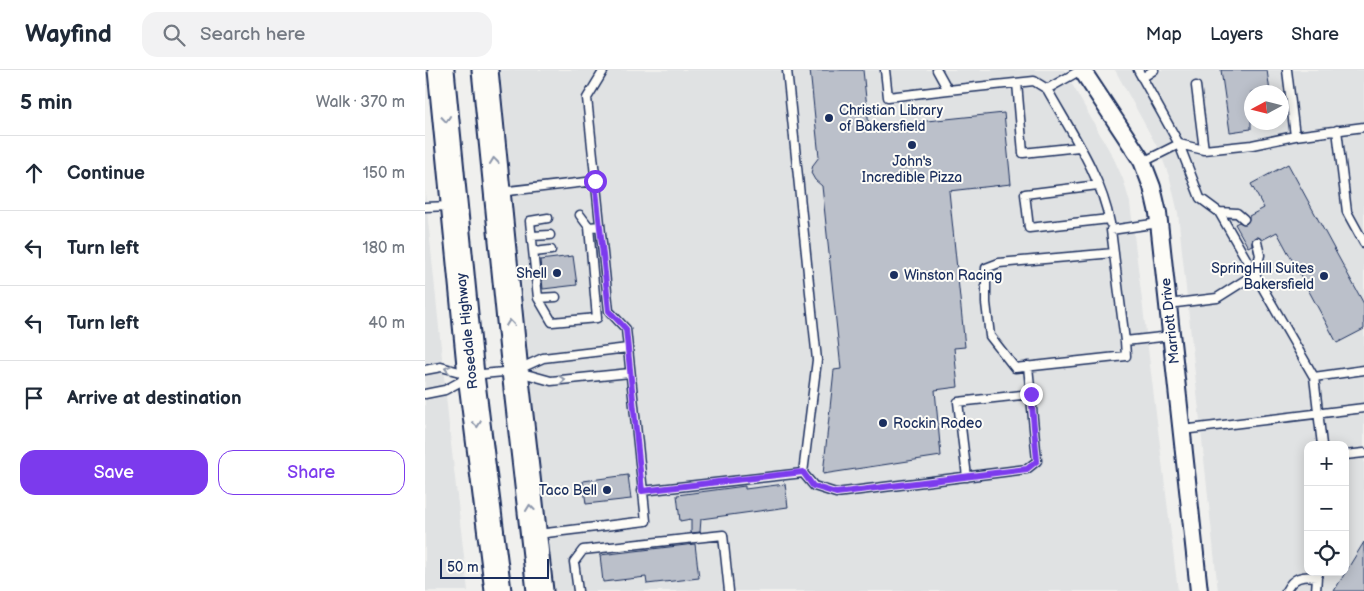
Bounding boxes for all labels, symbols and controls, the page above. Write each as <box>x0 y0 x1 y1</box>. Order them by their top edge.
search box <box>142 12 492 57</box>
text: Wayfind <box>25 20 112 49</box>
icon: search <box>160 21 188 49</box>
text: Search here <box>200 23 305 46</box>
text: Map <box>1146 24 1182 45</box>
text: Layers <box>1210 24 1263 45</box>
text: Share <box>1291 24 1339 45</box>
north arrow <box>1244 85 1289 130</box>
text: 5 min <box>20 90 73 115</box>
text: Walk · 370 m <box>316 93 405 112</box>
place label: Christian Library of Bakersfield <box>839 102 944 135</box>
marker: Christian Library of Bakersfield <box>823 112 835 124</box>
one-way arrow <box>440 115 451 123</box>
marker: John's Incredible Pizza <box>906 139 918 151</box>
place label: John's Incredible Pizza <box>862 153 962 186</box>
one-way arrow <box>489 157 500 165</box>
icon: ahead <box>20 159 48 187</box>
text: Continue <box>67 162 145 185</box>
text: 150 m <box>363 164 405 183</box>
route start <box>584 170 607 193</box>
icon: left <box>20 234 48 262</box>
text: Turn left <box>67 237 139 260</box>
text: 180 m <box>363 239 405 258</box>
place label: SpringHill Suites Bakersfield <box>1211 260 1314 293</box>
place label: Shell <box>516 265 547 282</box>
marker: Shell <box>551 267 563 279</box>
place label: Winston Racing <box>904 267 1002 284</box>
marker: Winston Racing <box>888 269 900 281</box>
marker: SpringHill Suites Bakersfield <box>1318 270 1330 282</box>
street label: Rosedale Highway <box>452 271 482 390</box>
street label: Marriott Drive <box>1157 277 1183 365</box>
icon: left <box>20 309 48 337</box>
text: Turn left <box>67 312 139 335</box>
text: 40 m <box>368 314 405 333</box>
one-way arrow <box>505 318 516 326</box>
one-way arrow <box>444 364 453 375</box>
one-way arrow <box>558 374 566 385</box>
route end <box>1020 383 1043 406</box>
icon: arrive <box>20 384 48 412</box>
text: Arrive at destination <box>67 387 242 410</box>
place label: Rockin Rodeo <box>893 415 982 432</box>
marker: Rockin Rodeo <box>877 417 889 429</box>
one-way arrow <box>471 420 482 428</box>
map controls <box>1304 441 1349 576</box>
button: + <box>1304 441 1349 486</box>
button: Save <box>20 450 208 495</box>
button: Share <box>218 450 405 495</box>
place label: Taco Bell <box>539 482 597 499</box>
marker: Taco Bell <box>601 484 613 496</box>
button: − <box>1304 486 1349 531</box>
one-way arrow <box>525 503 536 511</box>
button: locate <box>1304 531 1349 576</box>
scale bar <box>440 556 549 579</box>
text: 50 m <box>447 559 479 576</box>

